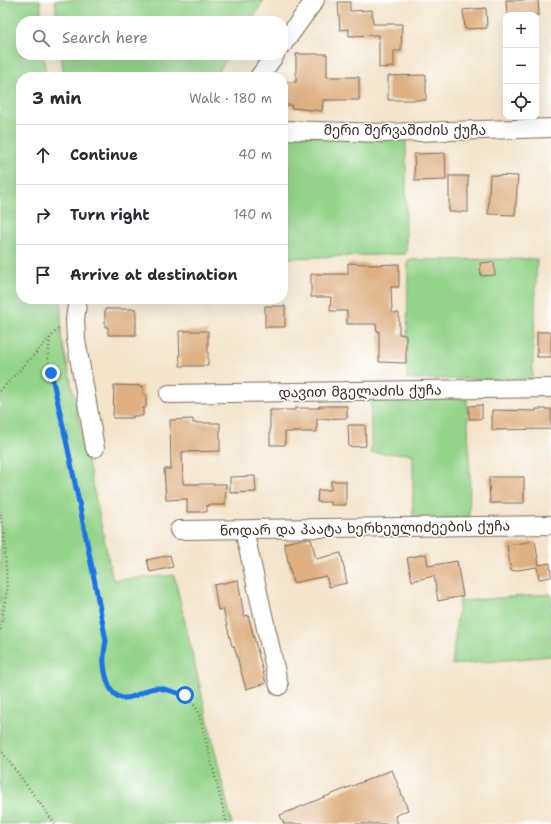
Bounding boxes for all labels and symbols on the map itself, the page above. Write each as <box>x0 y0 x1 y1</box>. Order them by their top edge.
street label: მერი შერვაშიძის ქუჩა <box>324 121 486 139</box>
route end <box>42 364 60 382</box>
street label: დავით მგელაძის ქუჩა <box>278 381 442 401</box>
street label: ნოდარ და პაატა ხერხეულიძეების ქუჩა <box>220 516 510 540</box>
route start <box>176 686 194 704</box>

